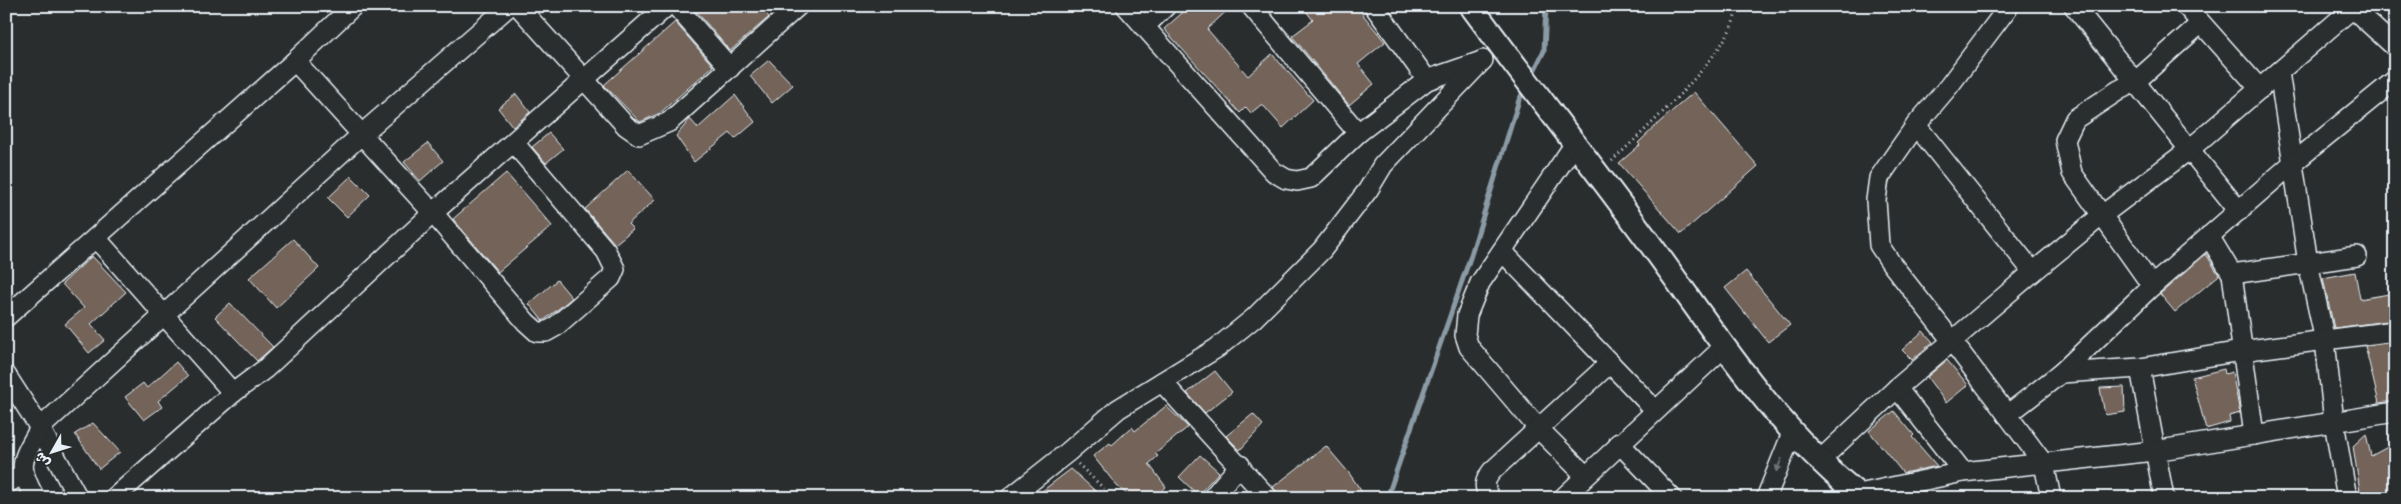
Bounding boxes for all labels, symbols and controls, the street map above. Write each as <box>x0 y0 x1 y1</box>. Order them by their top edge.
north arrow <box>28 426 78 476</box>
text: ش <box>31 449 54 471</box>
one-way arrow <box>1774 458 1782 473</box>

